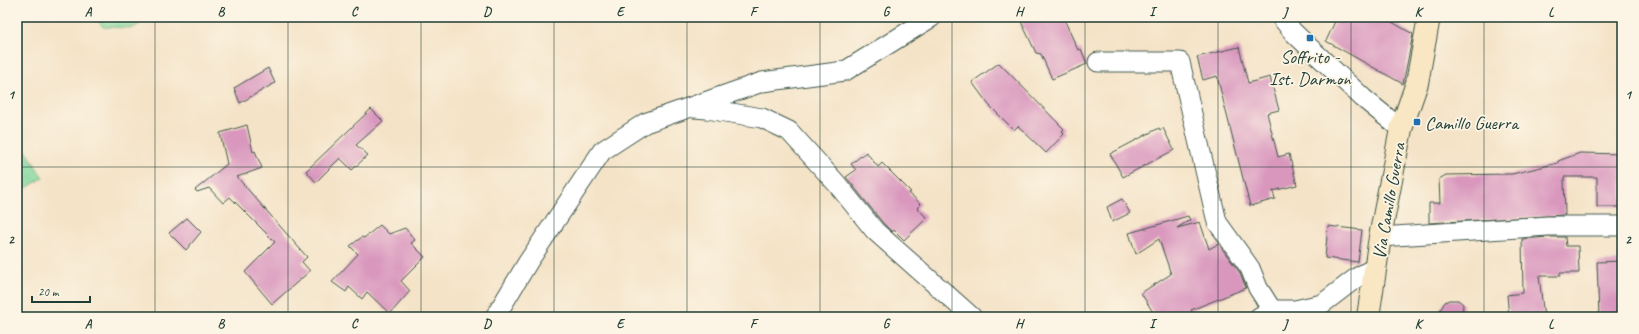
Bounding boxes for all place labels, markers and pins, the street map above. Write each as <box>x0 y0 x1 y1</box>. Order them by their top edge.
marker: Soffrito - Ist. Darmon <box>1305 33 1315 43</box>
place label: Soffrito - Ist. Darmon <box>1269 45 1352 91</box>
place label: Camillo Guerra <box>1425 111 1520 135</box>
marker: Camillo Guerra <box>1412 117 1422 127</box>

